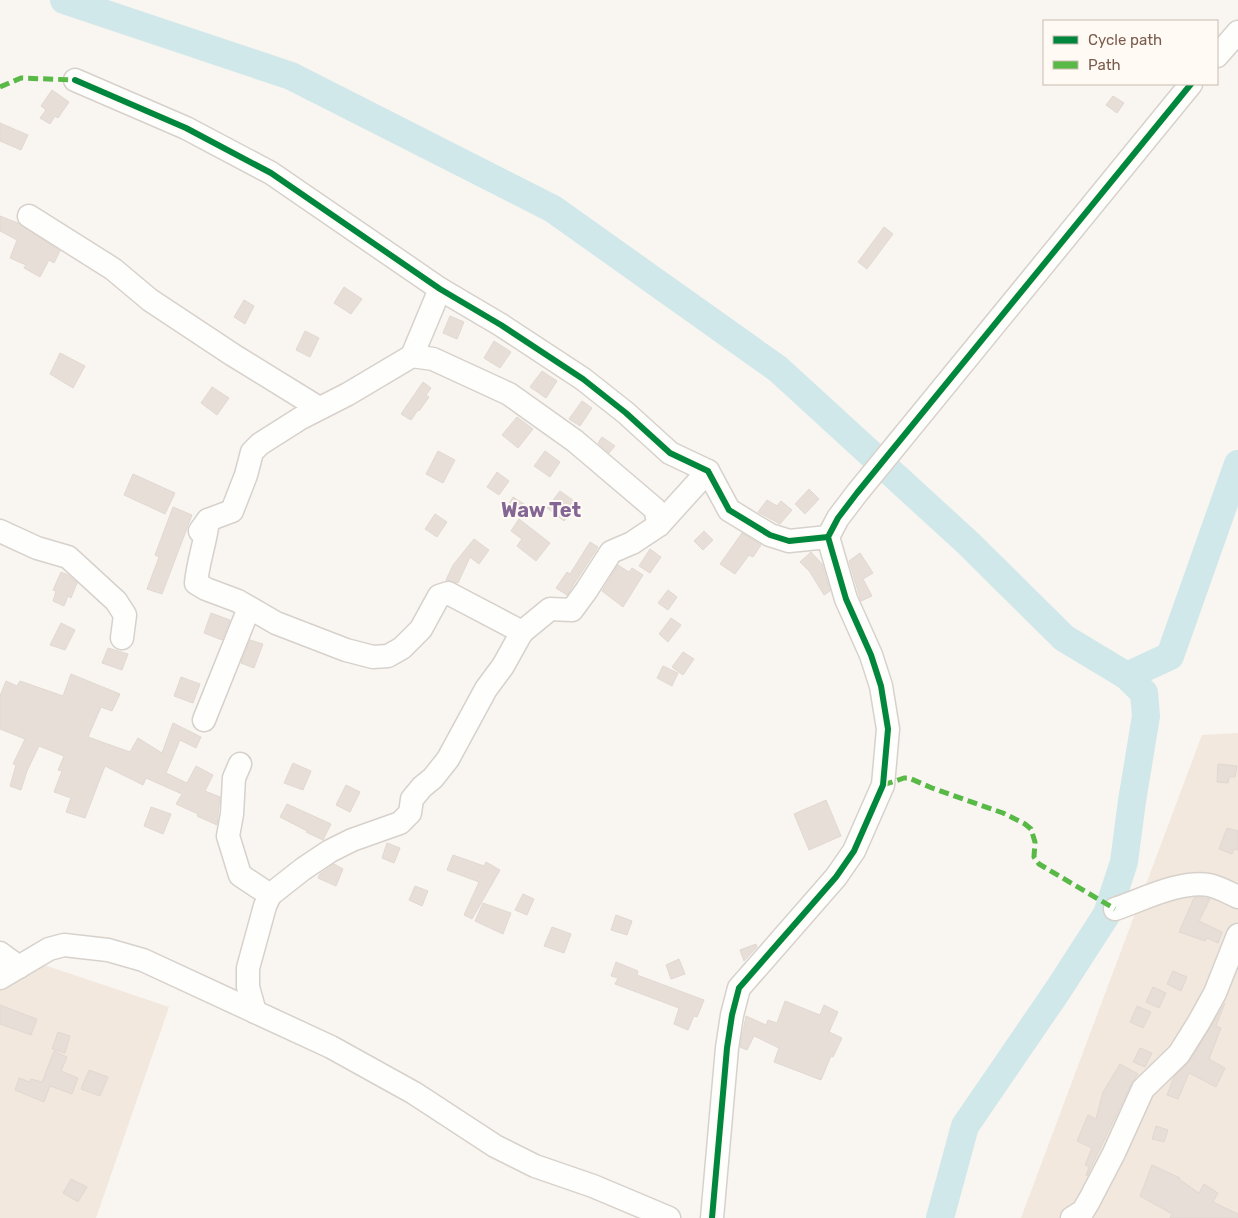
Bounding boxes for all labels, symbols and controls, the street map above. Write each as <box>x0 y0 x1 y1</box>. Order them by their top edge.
legend <box>1043 20 1218 85</box>
text: Cycle path <box>1088 31 1162 49</box>
text: Path <box>1088 56 1121 74</box>
district label: Waw Tet <box>501 498 581 522</box>

